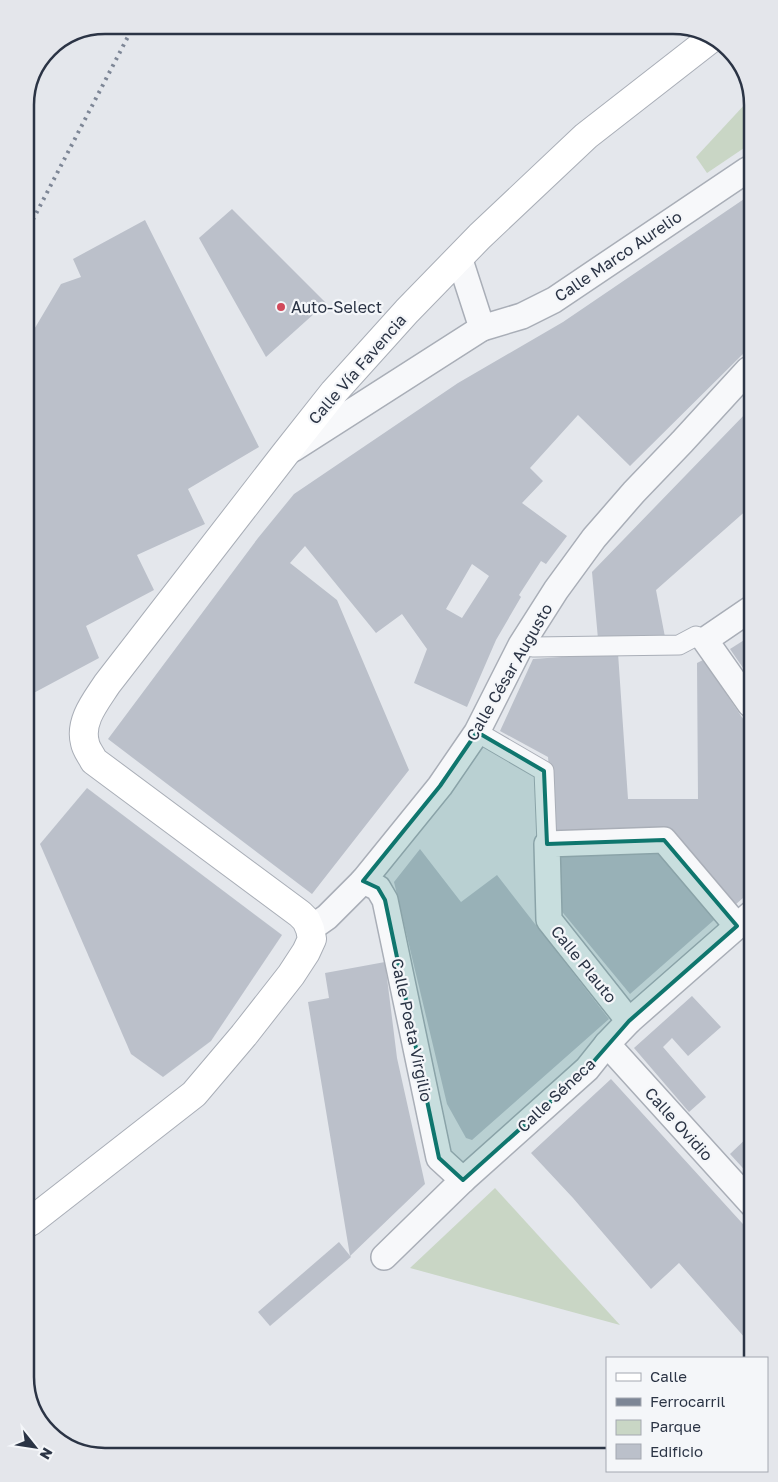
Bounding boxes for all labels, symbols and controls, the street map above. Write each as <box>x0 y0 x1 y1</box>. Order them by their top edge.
street label: Calle Marco Aurelio <box>551 206 685 306</box>
place label: Auto-Select <box>291 297 382 317</box>
marker: Auto-Select <box>275 301 287 313</box>
street label: Calle Vía Favencia <box>304 310 410 428</box>
street label: Calle César Augusto <box>462 600 556 744</box>
street label: Calle Plauto <box>547 921 621 1007</box>
street label: Calle Poeta Virgilio <box>387 956 437 1104</box>
street label: Calle Séneca <box>513 1054 599 1136</box>
street label: Calle Ovidio <box>641 1083 717 1165</box>
legend <box>606 1357 768 1472</box>
text: Calle <box>650 1367 687 1385</box>
text: Ferrocarril <box>650 1392 725 1410</box>
text: Parque <box>650 1417 701 1435</box>
north arrow <box>10 1422 60 1472</box>
text: Edificio <box>650 1442 703 1460</box>
text: N <box>37 1445 57 1463</box>

